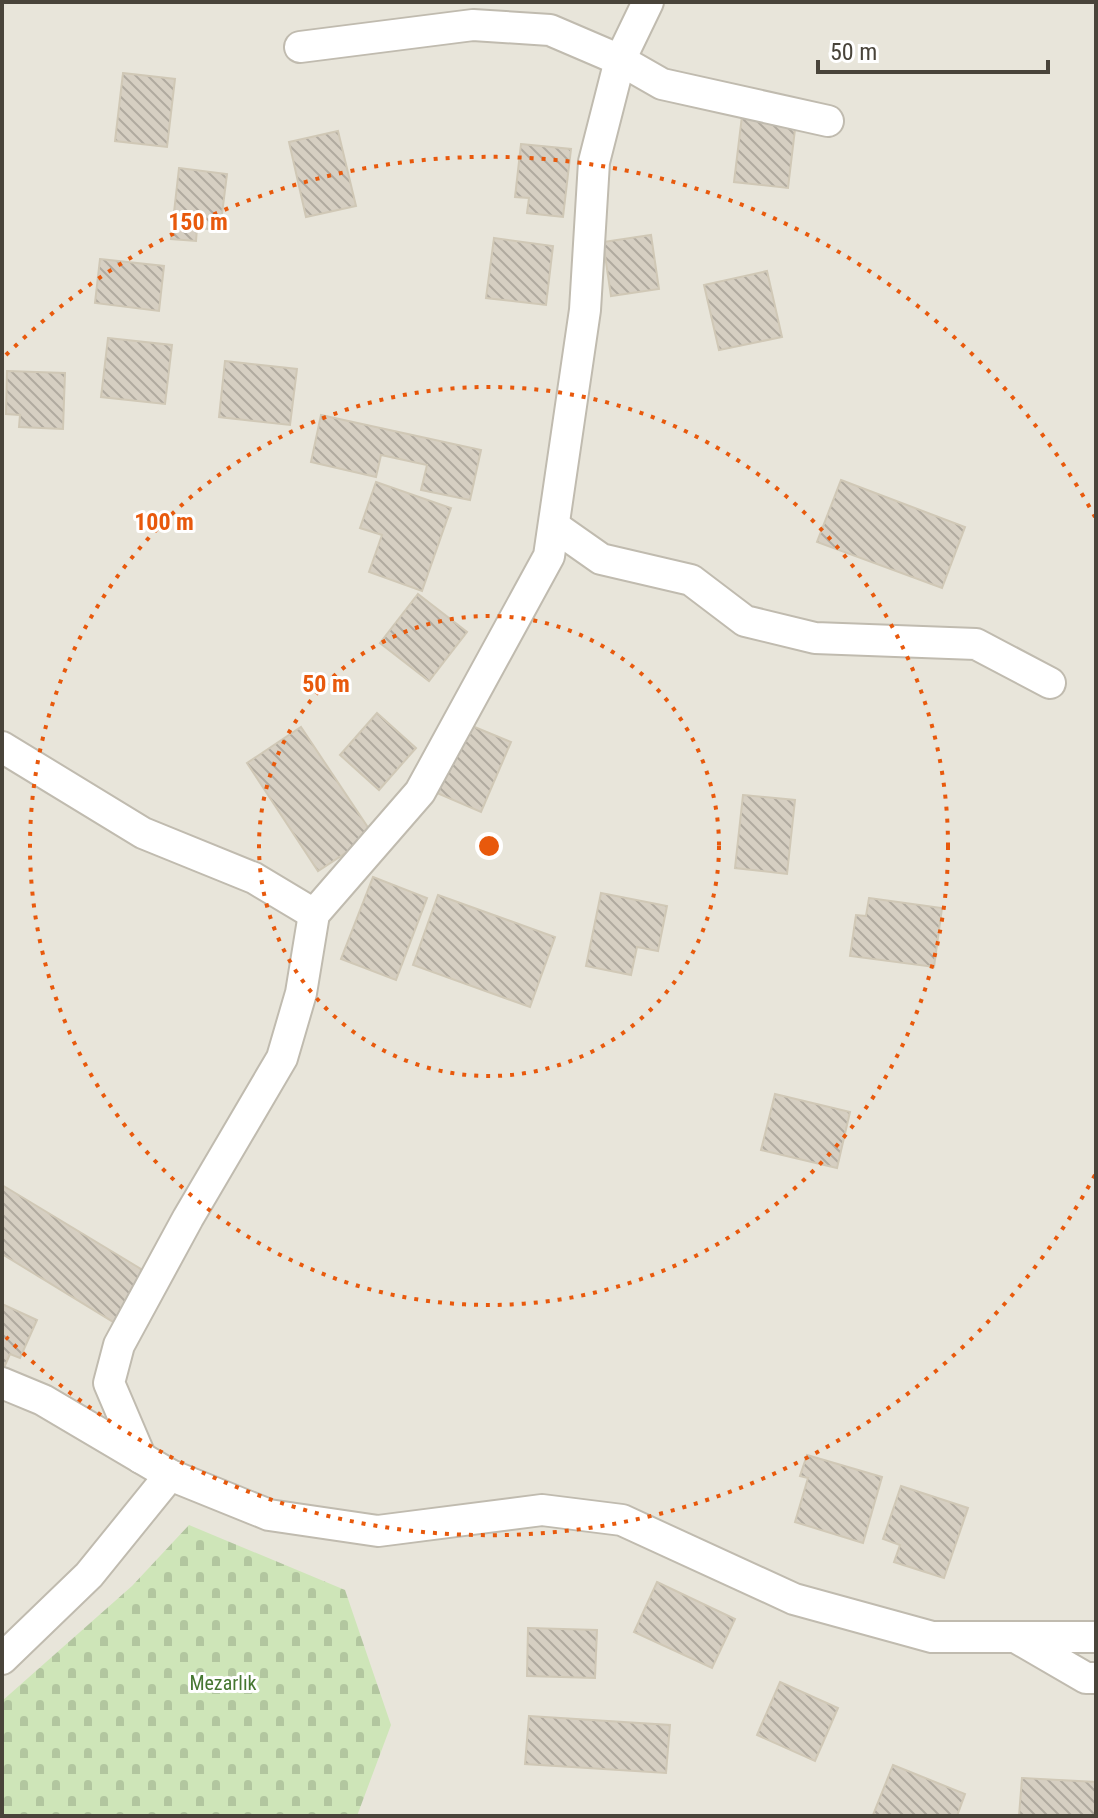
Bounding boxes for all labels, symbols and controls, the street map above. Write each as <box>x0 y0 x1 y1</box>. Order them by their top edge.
scale bar <box>818 24 1048 74</box>
text: 50 m <box>830 38 877 66</box>
text: 150 m <box>168 208 228 236</box>
text: 100 m <box>134 508 194 536</box>
text: 50 m <box>302 670 350 698</box>
centre of rings <box>475 832 503 860</box>
park label: Mezarlık <box>189 1671 257 1695</box>

